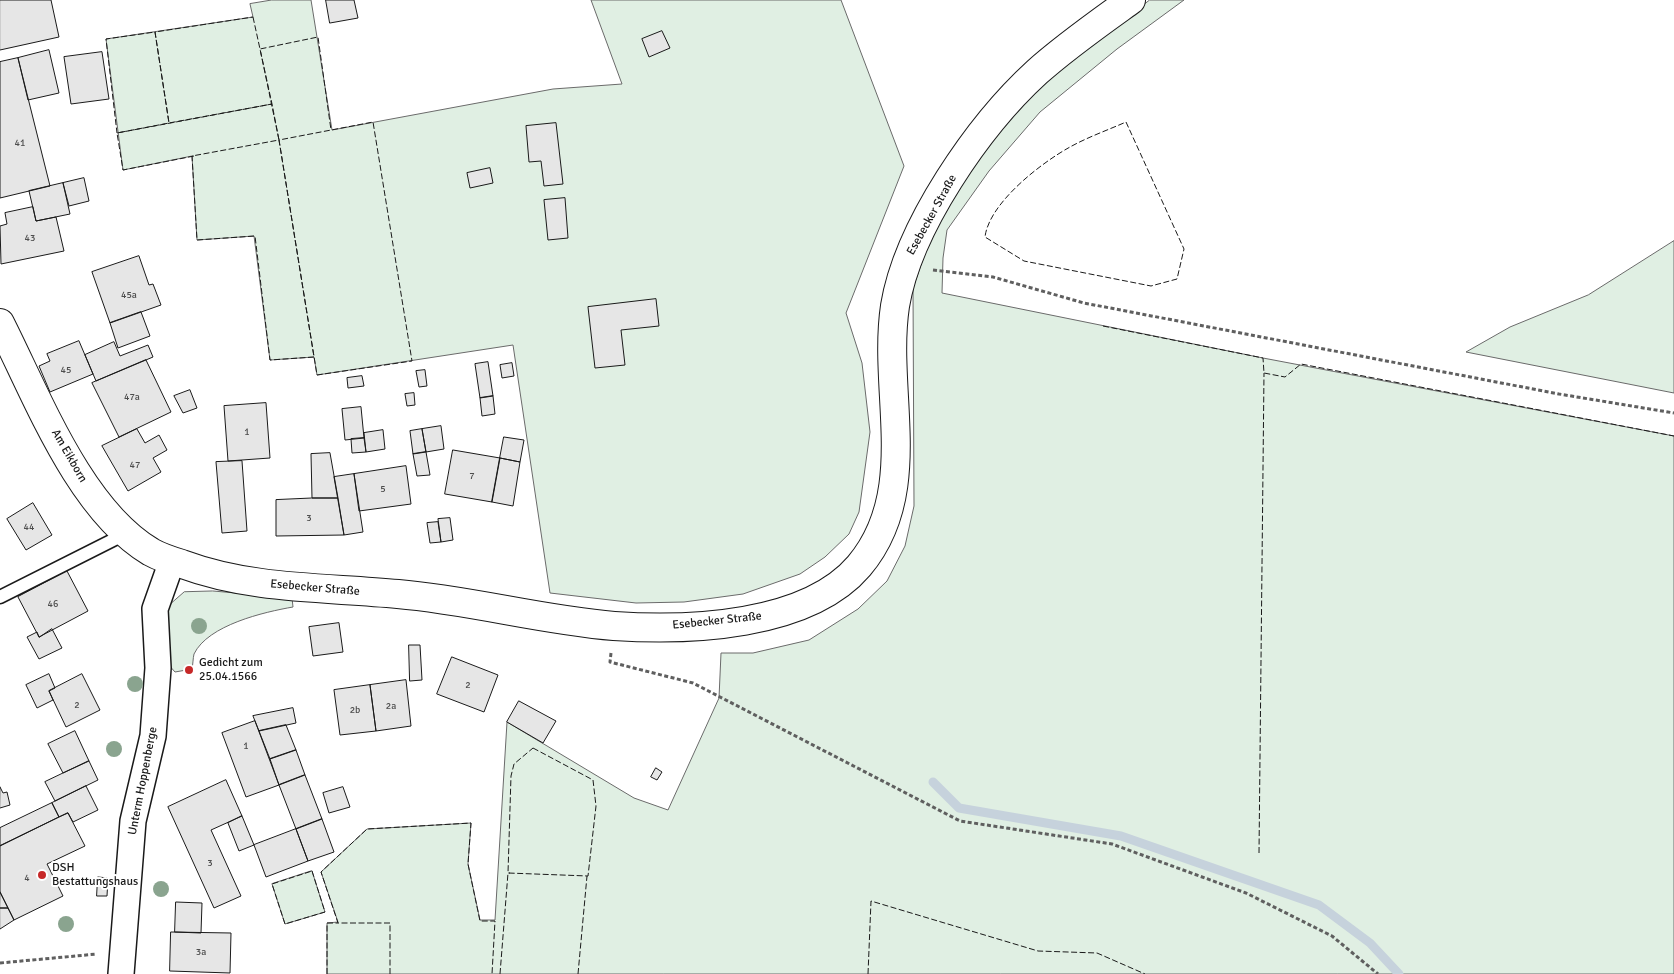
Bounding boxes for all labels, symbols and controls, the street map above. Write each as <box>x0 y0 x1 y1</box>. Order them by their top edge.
house number: 41 <box>15 137 25 149</box>
street label: Esebecker Straße <box>904 172 960 258</box>
house number: 43 <box>25 232 35 244</box>
house number: 45a <box>121 289 137 301</box>
house number: 45 <box>61 364 71 376</box>
house number: 47a <box>124 391 140 403</box>
house number: 1 <box>244 426 250 438</box>
street label: Am Eikborn <box>48 427 90 485</box>
house number: 47 <box>130 459 140 471</box>
house number: 7 <box>469 470 475 482</box>
house number: 5 <box>380 483 386 495</box>
house number: 3 <box>306 512 312 524</box>
house number: 44 <box>24 521 34 533</box>
street label: Esebecker Straße <box>270 577 360 599</box>
house number: 46 <box>48 598 58 610</box>
street label: Esebecker Straße <box>672 609 762 633</box>
place label: Gedicht zum 25.04.1566 <box>199 656 263 684</box>
marker: Gedicht zum 25.04.1566 <box>183 664 195 676</box>
house number: 2 <box>465 679 471 691</box>
house number: 2 <box>74 699 80 711</box>
house number: 2a <box>386 700 396 712</box>
house number: 2b <box>350 704 360 716</box>
street label: Unterm Hoppenberge <box>125 726 161 836</box>
house number: 1 <box>243 740 249 752</box>
house number: 3 <box>207 857 213 869</box>
place label: DSH Bestattungshaus <box>52 861 138 889</box>
marker: DSH Bestattungshaus <box>36 869 48 881</box>
house number: 4 <box>24 872 30 884</box>
house number: 3a <box>196 946 206 958</box>

